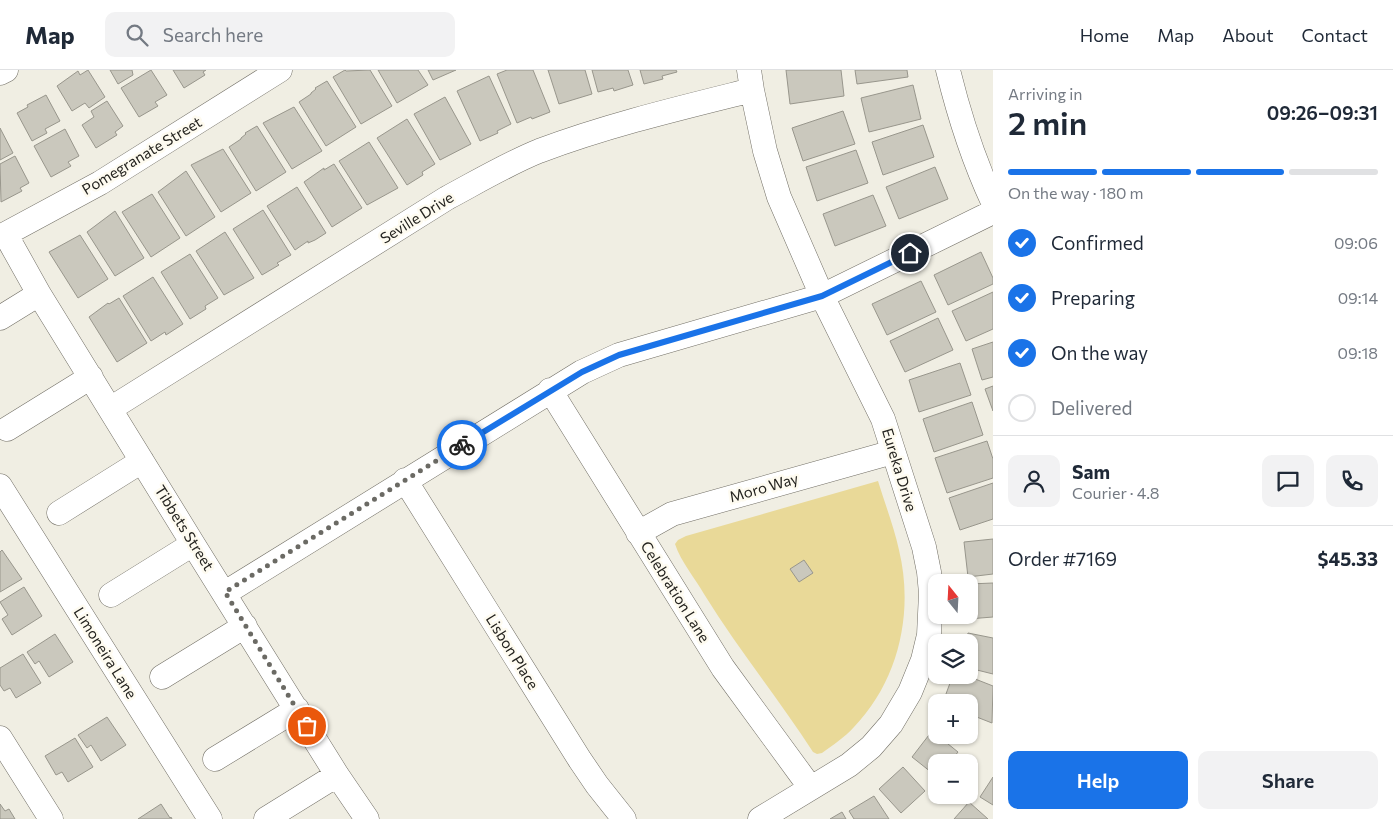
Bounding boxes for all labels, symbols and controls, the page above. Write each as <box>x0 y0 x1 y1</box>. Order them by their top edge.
search box <box>105 12 455 57</box>
text: Map <box>25 20 75 49</box>
icon: search <box>123 21 151 49</box>
text: Search here <box>163 23 263 46</box>
text: Home <box>1080 24 1129 46</box>
text: Map <box>1157 24 1194 46</box>
text: About <box>1222 24 1274 46</box>
text: Contact <box>1302 24 1368 46</box>
text: Arriving in <box>1008 84 1082 103</box>
text: 09:26–09:31 <box>1267 101 1378 124</box>
text: 2 min <box>1008 102 1087 142</box>
street label: Pomegranate Street <box>78 112 205 198</box>
text: On the way · 180 m <box>1008 183 1144 202</box>
street label: Seville Drive <box>377 188 456 247</box>
icon: check <box>1008 229 1036 257</box>
text: Confirmed <box>1051 231 1144 254</box>
pin <box>889 232 931 274</box>
text: 09:06 <box>1334 233 1378 252</box>
icon: home <box>896 239 924 267</box>
icon: check <box>1008 284 1036 312</box>
text: Preparing <box>1051 286 1135 309</box>
text: 09:14 <box>1338 288 1378 307</box>
icon: check <box>1008 339 1036 367</box>
text: On the way <box>1051 341 1148 364</box>
text: 09:18 <box>1338 343 1378 362</box>
text: Delivered <box>1051 396 1132 419</box>
courier <box>437 420 487 470</box>
street label: Eureka Drive <box>879 426 921 514</box>
icon: bike <box>448 431 476 459</box>
button: person <box>1008 455 1060 507</box>
button: chat <box>1262 455 1314 507</box>
button: phone <box>1326 455 1378 507</box>
text: Sam <box>1072 460 1110 483</box>
street label: Moro Way <box>727 469 800 505</box>
street label: Tibbets Street <box>151 481 218 573</box>
text: Courier · 4.8 <box>1072 483 1159 502</box>
street label: Celebration Lane <box>638 538 714 645</box>
text: Order #7169 <box>1008 547 1117 570</box>
text: $45.33 <box>1318 547 1378 570</box>
north arrow <box>928 574 978 624</box>
map controls <box>928 574 978 804</box>
street label: Limoneira Lane <box>71 603 141 702</box>
street label: Lisbon Place <box>483 611 543 692</box>
button: layers <box>928 634 978 684</box>
button: + <box>928 694 978 744</box>
pin <box>286 705 328 747</box>
icon: bag <box>293 712 321 740</box>
button: Help <box>1008 751 1188 809</box>
button: Share <box>1198 751 1378 809</box>
button: − <box>928 754 978 804</box>

